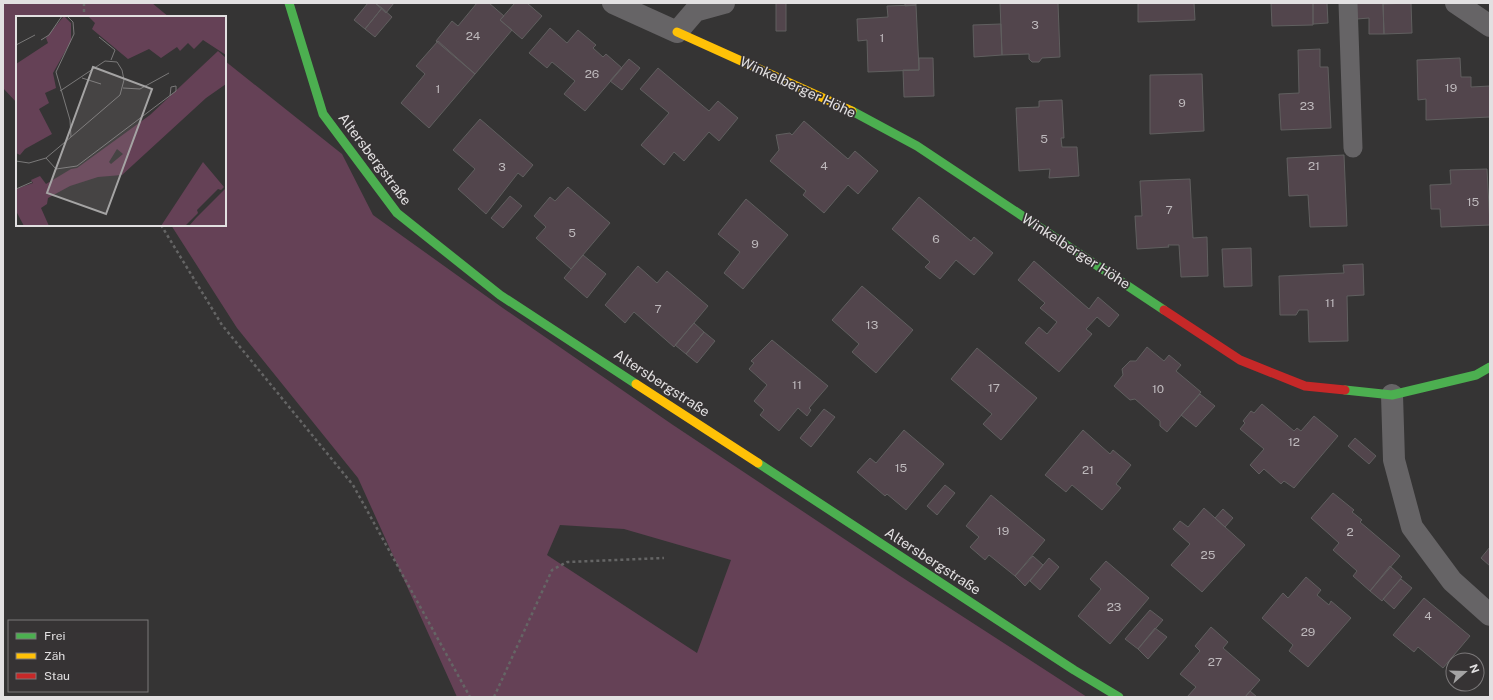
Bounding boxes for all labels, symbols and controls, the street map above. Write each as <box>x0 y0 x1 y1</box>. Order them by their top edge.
inset map <box>16 16 226 226</box>
house number: 3 <box>1031 18 1039 32</box>
house number: 24 <box>466 29 481 43</box>
house number: 1 <box>880 31 884 45</box>
street label: Winkelberger Höhe <box>738 53 859 121</box>
house number: 26 <box>585 67 599 81</box>
house number: 19 <box>1445 81 1457 95</box>
house number: 1 <box>436 82 440 96</box>
house number: 9 <box>1178 96 1186 110</box>
house number: 23 <box>1300 99 1314 113</box>
street label: Altersbergstraße <box>335 110 415 208</box>
house number: 5 <box>1040 132 1048 146</box>
house number: 4 <box>820 159 828 173</box>
house number: 21 <box>1308 159 1320 173</box>
house number: 3 <box>498 160 506 174</box>
house number: 15 <box>1467 195 1480 209</box>
house number: 7 <box>1165 203 1173 217</box>
street label: Winkelberger Höhe <box>1019 210 1133 292</box>
house number: 5 <box>568 226 576 240</box>
house number: 6 <box>932 232 940 246</box>
house number: 9 <box>751 237 759 251</box>
house number: 11 <box>1325 296 1335 310</box>
house number: 7 <box>654 302 662 316</box>
house number: 13 <box>866 318 878 332</box>
street label: Altersbergstraße <box>611 346 713 420</box>
house number: 11 <box>792 378 802 392</box>
house number: 17 <box>988 381 1000 395</box>
house number: 10 <box>1152 382 1164 396</box>
house number: 12 <box>1288 435 1300 449</box>
house number: 15 <box>895 461 908 475</box>
house number: 21 <box>1082 463 1094 477</box>
street label: Altersbergstraße <box>882 524 984 598</box>
house number: 19 <box>997 524 1009 538</box>
house number: 2 <box>1346 525 1354 539</box>
house number: 25 <box>1201 548 1216 562</box>
house number: 23 <box>1107 600 1121 614</box>
house number: 4 <box>1424 609 1432 623</box>
legend <box>8 620 148 692</box>
house number: 29 <box>1301 625 1315 639</box>
text: Frei <box>44 629 66 643</box>
text: Zäh <box>44 649 65 663</box>
north arrow <box>1445 652 1485 692</box>
house number: 27 <box>1208 655 1222 669</box>
text: N <box>1467 662 1482 675</box>
text: Stau <box>44 669 70 683</box>

